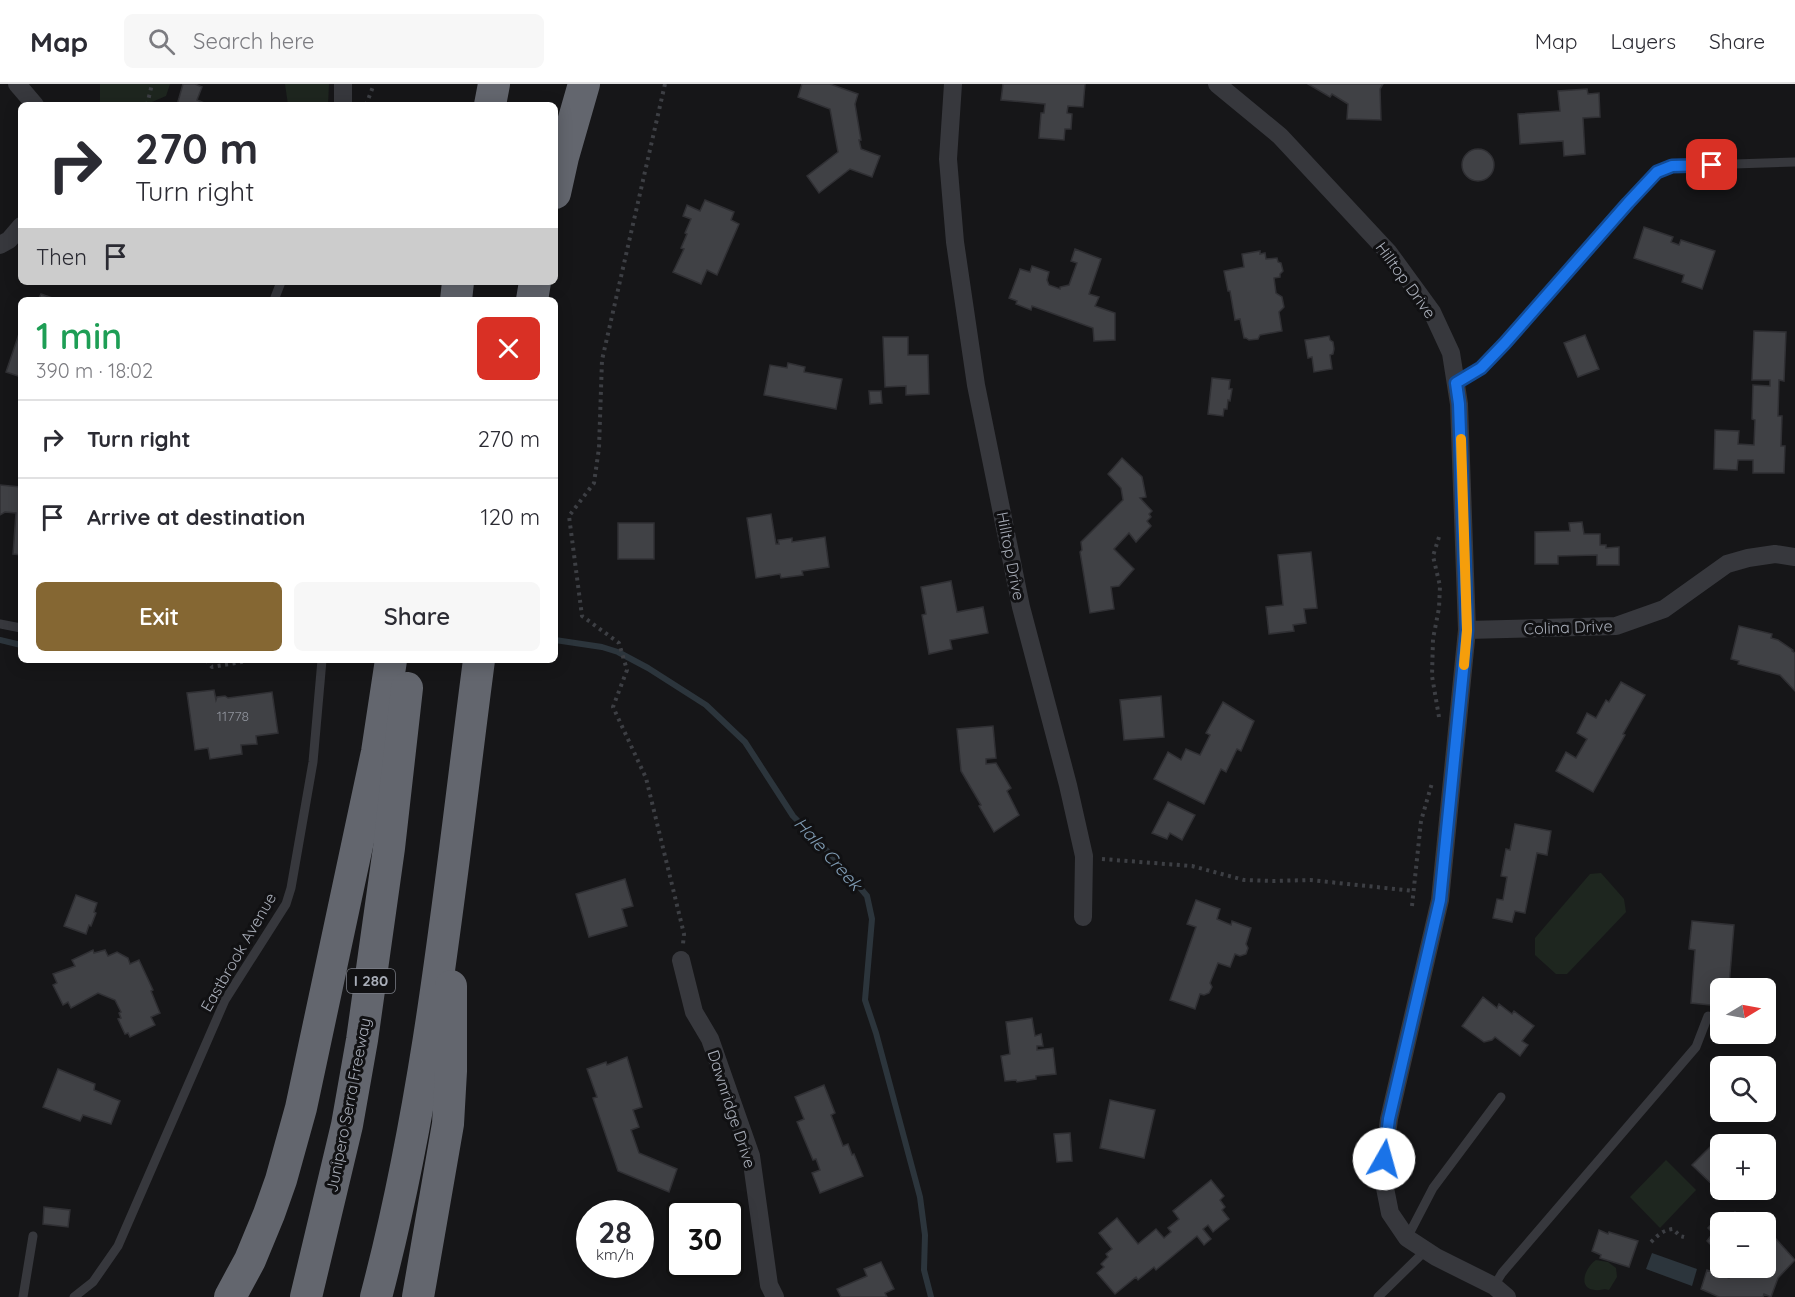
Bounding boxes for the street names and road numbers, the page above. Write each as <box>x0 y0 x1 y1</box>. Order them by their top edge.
street label: Hilltop Drive <box>1372 238 1440 322</box>
street label: Hilltop Drive <box>993 510 1029 602</box>
street label: Colina Drive <box>1523 615 1613 639</box>
street label: Eastbrook Avenue <box>196 889 280 1015</box>
road number: I 280 <box>347 969 395 993</box>
street label: Junipero Serra Freeway <box>321 1016 375 1194</box>
street label: Dawnridge Drive <box>703 1047 761 1171</box>

